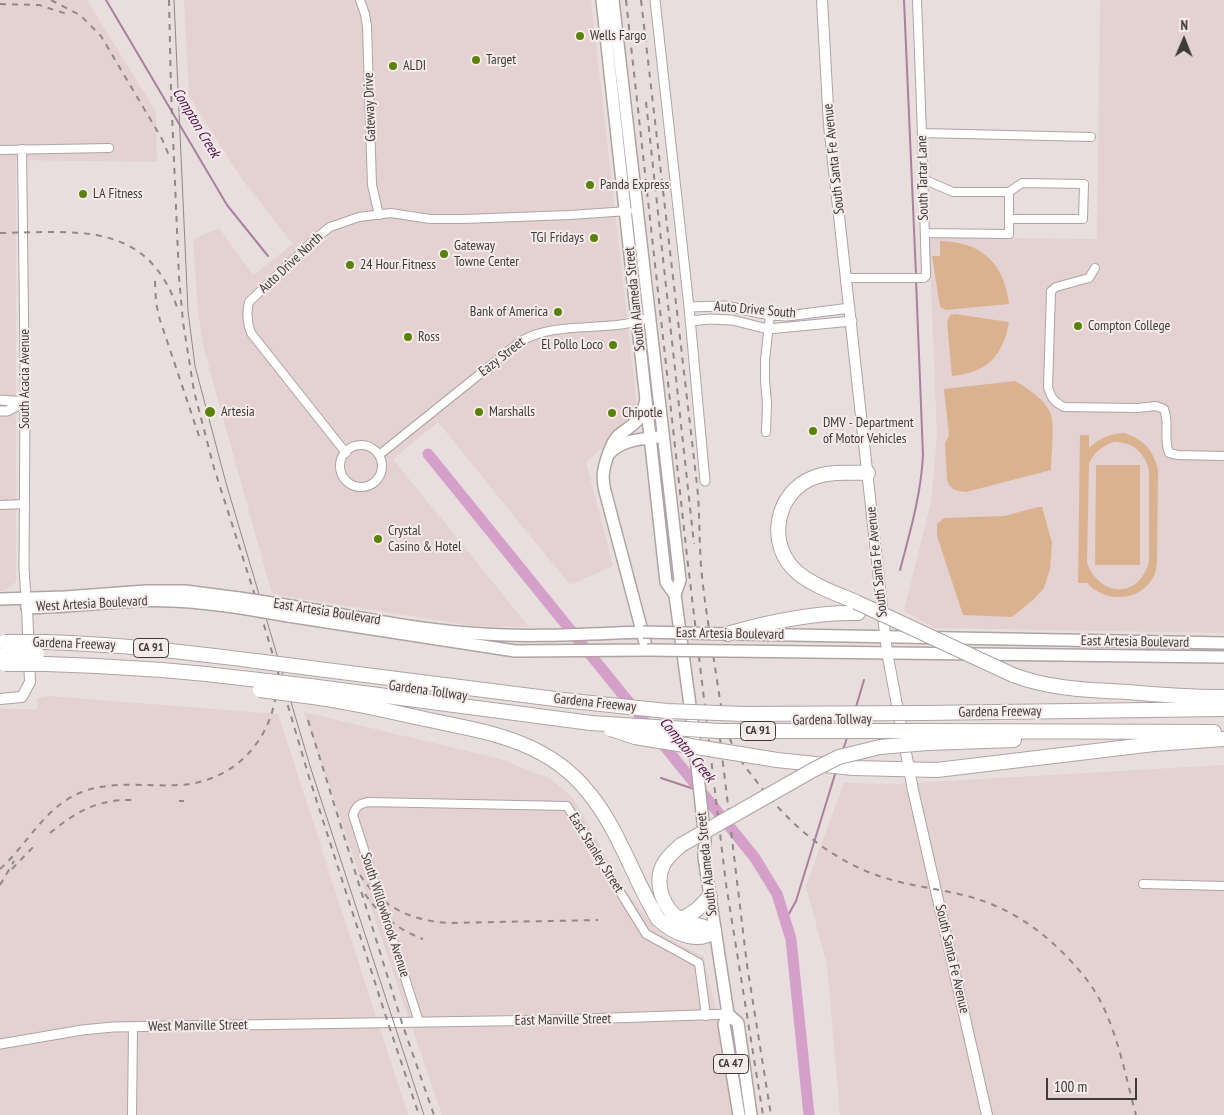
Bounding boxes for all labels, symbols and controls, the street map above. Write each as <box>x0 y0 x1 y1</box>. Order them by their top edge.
north arrow <box>1159 15 1209 65</box>
text: N <box>1180 16 1188 34</box>
place label: Wells Fargo <box>590 28 646 44</box>
marker: Wells Fargo <box>574 30 586 42</box>
place label: Target <box>486 52 516 68</box>
marker: Target <box>470 54 482 66</box>
place label: ALDI <box>403 58 426 74</box>
marker: ALDI <box>387 60 399 72</box>
street label: Gateway Drive <box>360 72 380 142</box>
water label: Compton Creek <box>168 85 224 161</box>
street label: South Santa Fe Avenue <box>820 103 848 215</box>
street label: South Tartar Lane <box>914 135 932 221</box>
place label: Panda Express <box>600 177 669 193</box>
marker: Panda Express <box>584 179 596 191</box>
place label: LA Fitness <box>93 186 143 202</box>
marker: LA Fitness <box>77 188 89 200</box>
street label: Auto Drive North <box>255 229 327 297</box>
place label: TGI Fridays <box>531 230 584 246</box>
marker: TGI Fridays <box>588 232 600 244</box>
place label: Gateway Towne Center <box>454 238 519 270</box>
street label: South Alameda Street <box>621 246 649 352</box>
marker: Gateway Towne Center <box>438 248 450 260</box>
place label: 24 Hour Fitness <box>360 257 436 273</box>
marker: 24 Hour Fitness <box>344 259 356 271</box>
street label: Auto Drive South <box>713 298 797 322</box>
place label: Bank of America <box>470 304 548 320</box>
marker: Bank of America <box>552 306 564 318</box>
place label: Compton College <box>1088 318 1170 334</box>
marker: Compton College <box>1072 320 1084 332</box>
street label: South Acacia Avenue <box>17 329 33 429</box>
place label: Ross <box>418 329 440 345</box>
marker: Ross <box>402 331 414 343</box>
street label: Eazy Street <box>476 334 528 380</box>
place label: El Pollo Loco <box>541 337 603 353</box>
marker: El Pollo Loco <box>607 339 619 351</box>
place label: Artesia <box>221 404 255 420</box>
place label: Marshalls <box>489 404 535 420</box>
marker: Artesia <box>203 405 217 419</box>
place label: Chipotle <box>622 405 663 421</box>
marker: Marshalls <box>473 406 485 418</box>
marker: Chipotle <box>606 407 618 419</box>
place label: DMV - Department of Motor Vehicles <box>823 415 913 448</box>
marker: DMV - Department of Motor Vehicles <box>807 425 819 437</box>
street label: South Santa Fe Avenue <box>863 506 891 618</box>
place label: Crystal Casino & Hotel <box>388 523 461 556</box>
marker: Crystal Casino & Hotel <box>372 533 384 545</box>
street label: West Artesia Boulevard <box>36 593 148 615</box>
street label: East Artesia Boulevard <box>272 595 382 629</box>
street label: East Artesia Boulevard <box>676 625 784 643</box>
street label: East Artesia Boulevard <box>1081 633 1189 651</box>
street label: Gardena Freeway <box>32 634 116 654</box>
road number: CA 91 <box>134 638 168 658</box>
street label: Gardena Tollway <box>388 677 468 705</box>
street label: Gardena Freeway <box>553 690 637 716</box>
street label: Gardena Freeway <box>958 703 1042 721</box>
street label: Gardena Tollway <box>792 711 872 729</box>
water label: Compton Creek <box>655 714 719 786</box>
road number: CA 91 <box>740 721 776 740</box>
street label: East Stanley Street <box>565 810 627 896</box>
street label: South Alameda Street <box>693 811 721 917</box>
street label: South Willowbrook Avenue <box>357 851 413 979</box>
street label: South Santa Fe Avenue <box>931 903 973 1015</box>
street label: East Manville Street <box>515 1011 611 1029</box>
street label: West Manville Street <box>148 1017 248 1035</box>
road number: CA 47 <box>714 1054 748 1074</box>
scale bar <box>1049 1068 1140 1100</box>
text: 100 m <box>1054 1077 1087 1096</box>

